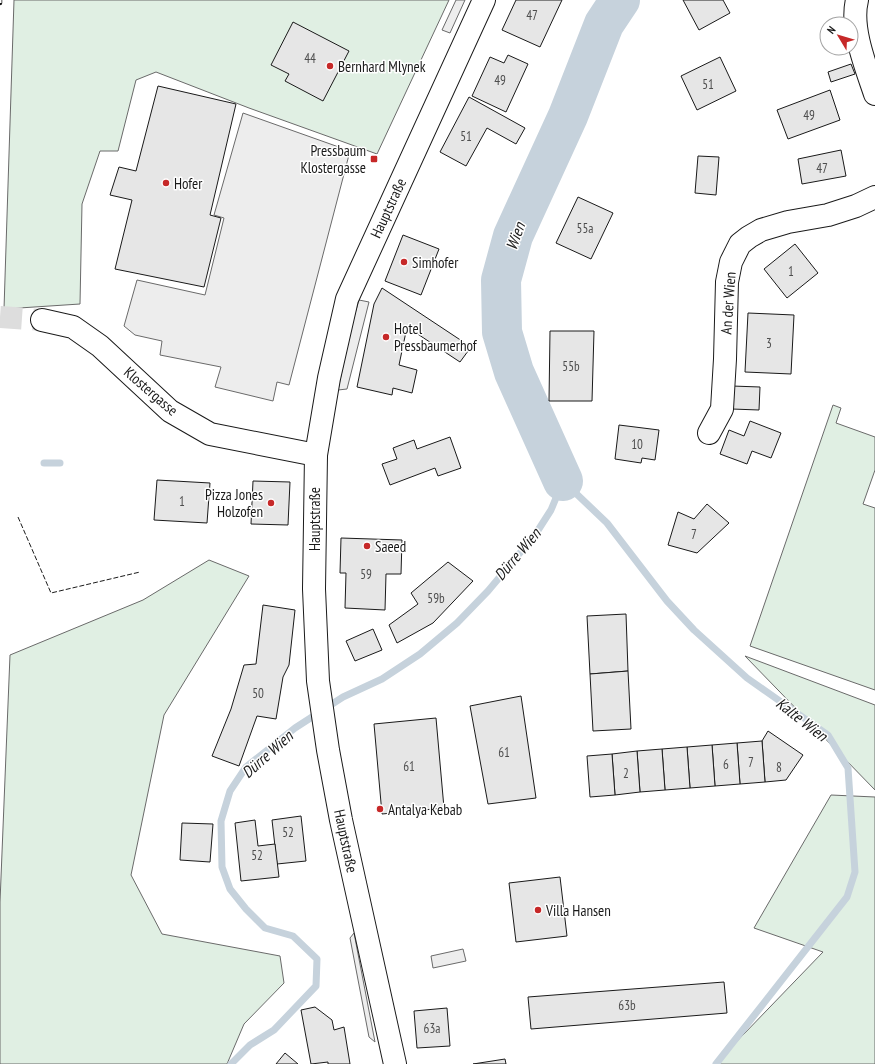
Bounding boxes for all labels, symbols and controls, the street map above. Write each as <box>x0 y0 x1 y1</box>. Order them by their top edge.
house number: 47 <box>526 7 538 24</box>
north arrow <box>819 16 859 56</box>
text: N <box>824 23 838 36</box>
house number: 44 <box>304 50 316 67</box>
place label: Bernhard Mlynek <box>338 57 426 76</box>
marker: Bernhard Mlynek <box>325 61 335 71</box>
house number: 49 <box>494 72 506 89</box>
house number: 51 <box>702 76 714 93</box>
house number: 49 <box>803 107 815 124</box>
house number: 51 <box>460 128 472 145</box>
place label: Pressbaum Klostergasse <box>300 141 366 177</box>
marker: Pressbaum Klostergasse <box>369 154 379 164</box>
house number: 47 <box>816 160 828 177</box>
place label: Hofer <box>174 174 203 193</box>
street label: Hauptstraße <box>366 175 410 241</box>
marker: Hofer <box>161 178 171 188</box>
water label: Wien <box>501 219 529 253</box>
house number: 55a <box>577 220 593 237</box>
place label: Simhofer <box>412 253 459 272</box>
marker: Simhofer <box>399 257 409 267</box>
house number: 1 <box>788 263 794 280</box>
street label: An der Wien <box>716 271 740 335</box>
place label: Hotel Pressbaumerhof <box>394 319 478 355</box>
marker: Hotel Pressbaumerhof <box>381 332 391 342</box>
house number: 3 <box>766 335 772 352</box>
house number: 55b <box>562 358 580 375</box>
street label: Klostergasse <box>120 362 182 420</box>
house number: 10 <box>631 436 643 453</box>
place label: Pizza Jones Holzofen <box>205 485 263 521</box>
street label: Hauptstraße <box>305 487 324 551</box>
house number: 1 <box>179 493 185 510</box>
marker: Pizza Jones Holzofen <box>266 498 276 508</box>
water label: Dürre Wien <box>490 523 545 584</box>
house number: 7 <box>691 526 697 543</box>
place label: Saeed <box>375 537 406 556</box>
marker: Saeed <box>362 541 372 551</box>
house number: 59 <box>360 566 372 583</box>
house number: 59b <box>427 590 445 607</box>
house number: 50 <box>252 685 264 702</box>
water label: Kalte Wien <box>772 693 832 746</box>
water label: Dürre Wien <box>237 725 297 782</box>
house number: 61 <box>498 744 510 761</box>
house number: 7 <box>748 754 754 771</box>
house number: 6 <box>723 756 729 773</box>
house number: 61 <box>403 758 415 775</box>
house number: 8 <box>776 759 782 776</box>
house number: 2 <box>623 765 629 782</box>
place label: Antalya Kebab <box>388 800 462 819</box>
marker: Antalya Kebab <box>375 804 385 814</box>
street label: Hauptstraße <box>330 808 362 874</box>
house number: 52 <box>282 824 294 841</box>
house number: 52 <box>251 847 263 864</box>
place label: Villa Hansen <box>545 901 611 920</box>
marker: Villa Hansen <box>533 905 543 915</box>
house number: 63b <box>618 997 636 1014</box>
house number: 63a <box>424 1020 440 1037</box>

